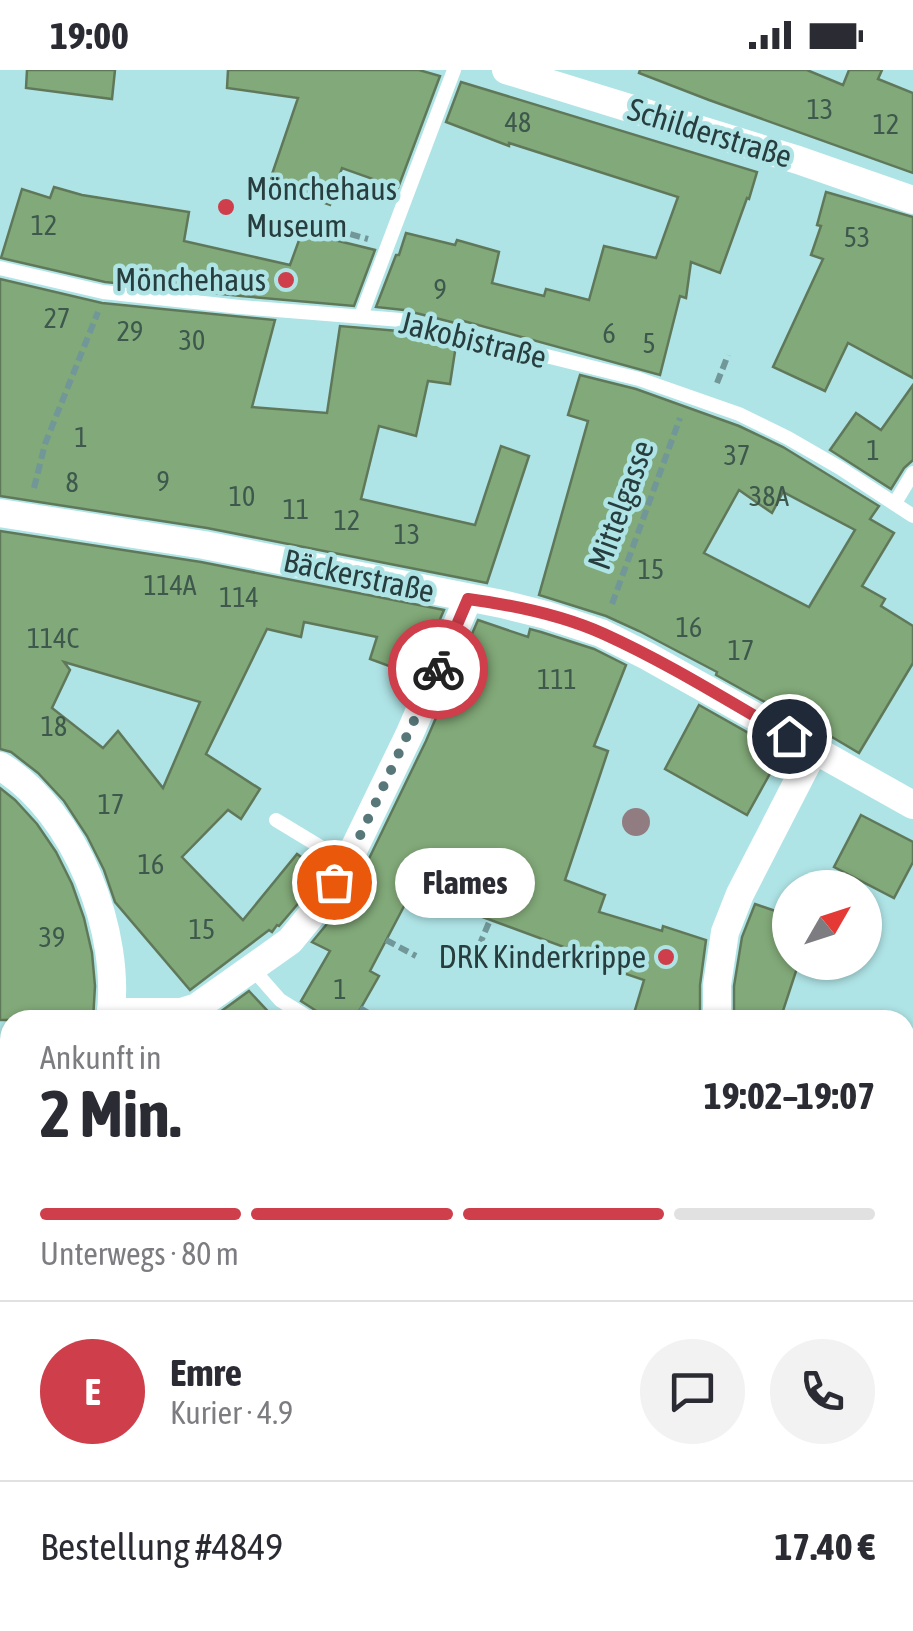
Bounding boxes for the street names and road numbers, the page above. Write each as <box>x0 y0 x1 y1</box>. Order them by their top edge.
street label: Schilderstraße <box>624 90 796 175</box>
street label: Jakobistraße <box>396 303 550 376</box>
street label: Mittelgasse <box>580 435 661 574</box>
street label: Bäckerstraße <box>280 542 438 610</box>

